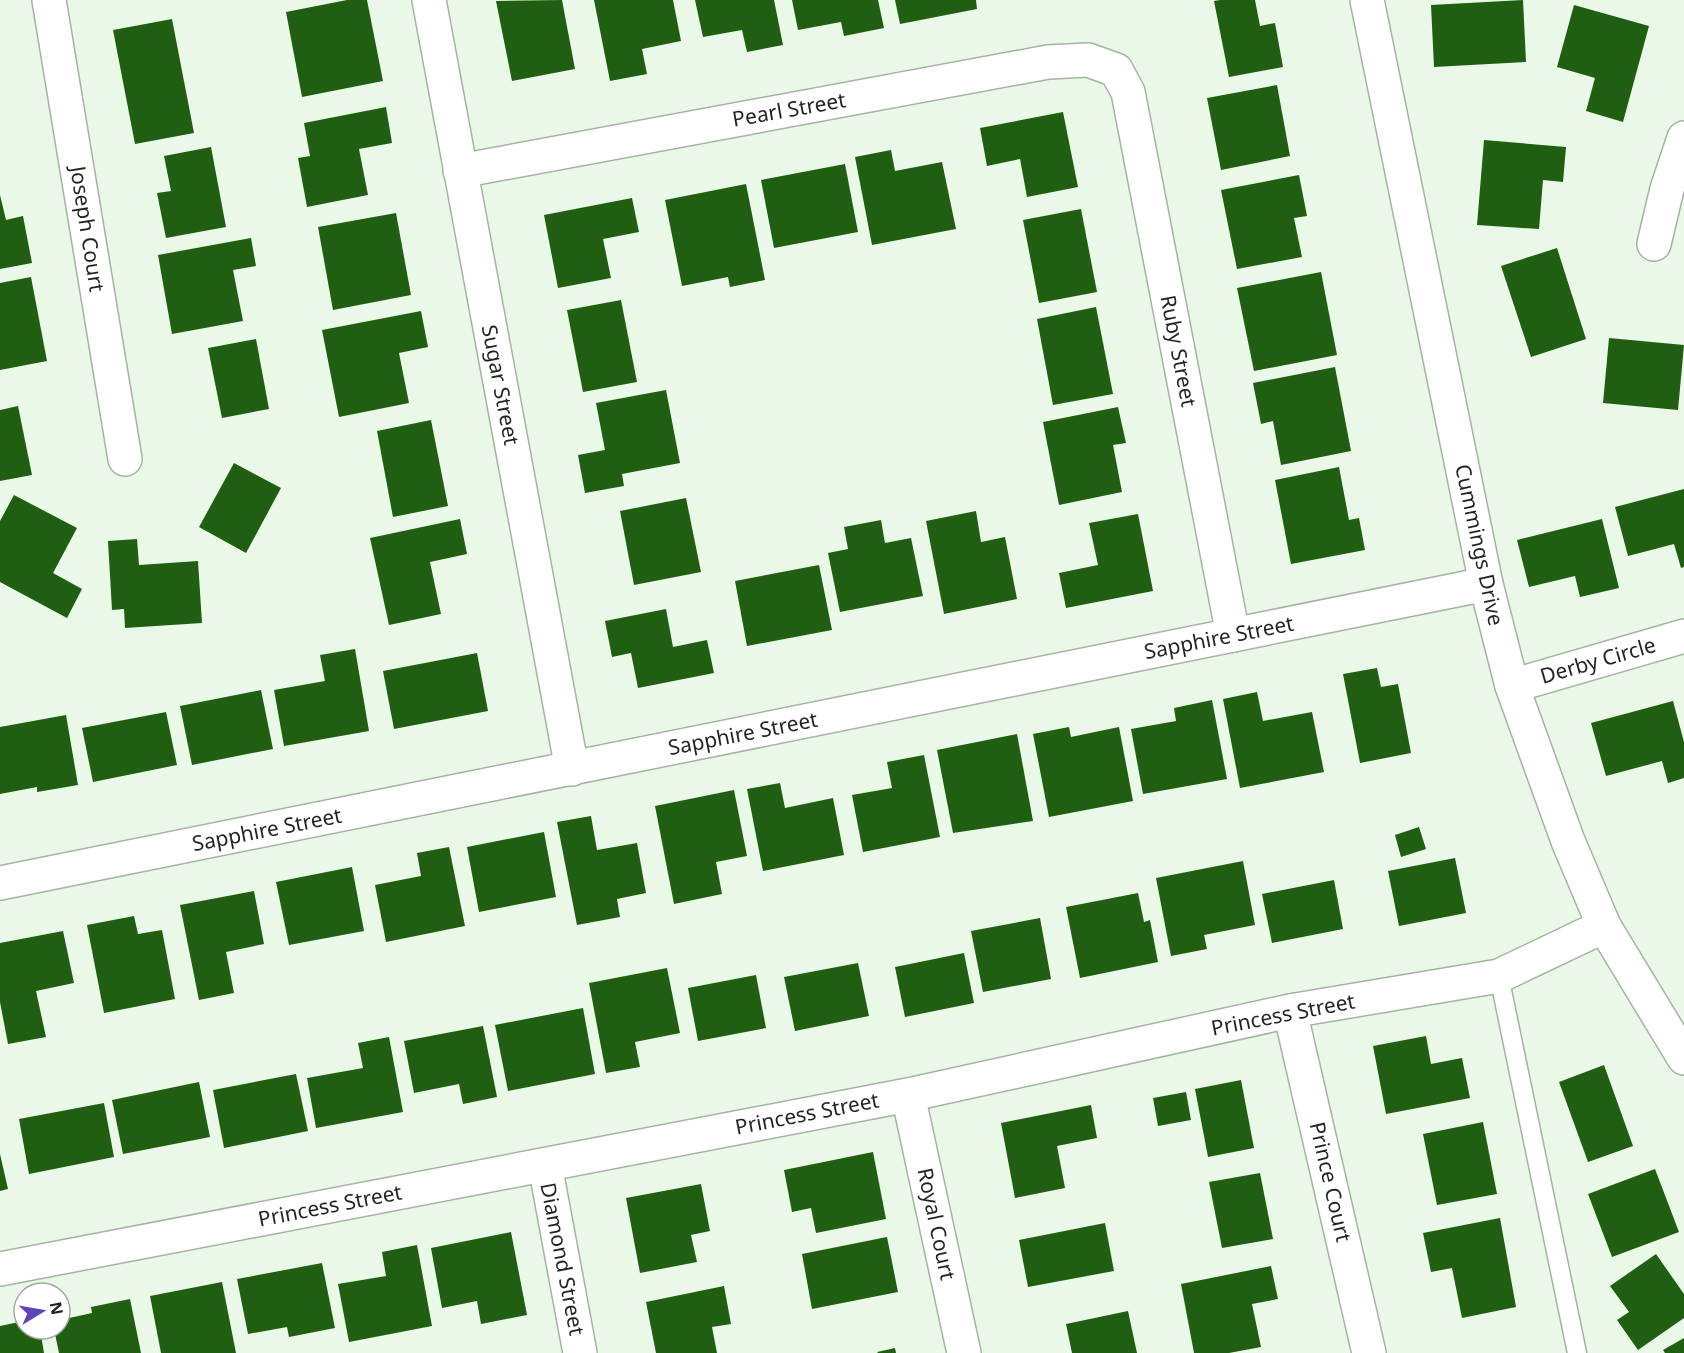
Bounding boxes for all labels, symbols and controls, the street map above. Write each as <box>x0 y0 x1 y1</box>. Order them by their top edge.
street label: Pearl Street <box>730 85 848 133</box>
street label: Joseph Court <box>64 162 112 294</box>
street label: Ruby Street <box>1154 293 1204 410</box>
street label: Sugar Street <box>476 322 526 448</box>
street label: Cummings Drive <box>1449 462 1511 628</box>
street label: Sapphire Street <box>1142 609 1296 665</box>
street label: Derby Circle <box>1537 630 1659 690</box>
street label: Sapphire Street <box>666 705 820 761</box>
street label: Sapphire Street <box>190 801 344 857</box>
street label: Princess Street <box>1209 986 1357 1042</box>
street label: Princess Street <box>733 1085 881 1141</box>
street label: Prince Court <box>1304 1119 1358 1245</box>
street label: Royal Court <box>911 1165 963 1283</box>
street label: Princess Street <box>256 1177 404 1233</box>
street label: Diamond Street <box>534 1180 592 1338</box>
north arrow <box>12 1281 72 1341</box>
text: N <box>45 1300 69 1317</box>

